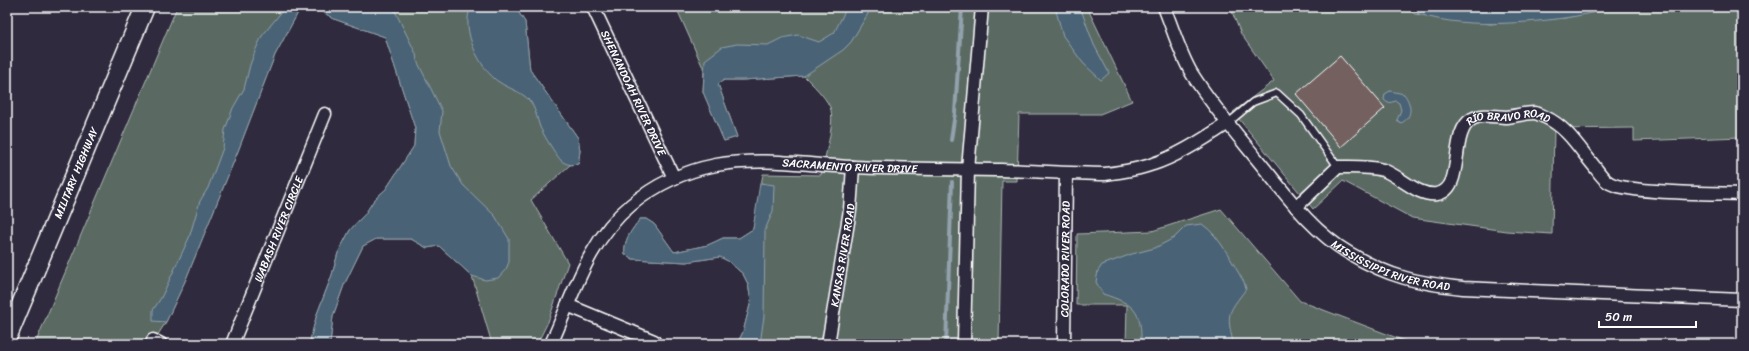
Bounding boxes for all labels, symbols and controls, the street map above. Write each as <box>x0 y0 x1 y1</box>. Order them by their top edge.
street label: SHENANDOAH RIVER DRIVE <box>596 27 672 160</box>
street label: RÍO BRAVO ROAD <box>1461 103 1555 130</box>
street label: MILITARY HIGHWAY <box>48 123 104 222</box>
street label: SACRAMENTO RIVER DRIVE <box>782 153 918 178</box>
street label: WABASH RIVER CIRCLE <box>249 172 309 285</box>
street label: COLORADO RIVER ROAD <box>1055 200 1075 317</box>
street label: KANSAS RIVER ROAD <box>825 203 860 308</box>
street label: MISSISSIPPI RIVER ROAD <box>1327 234 1452 296</box>
scale bar <box>1599 303 1696 329</box>
text: 50 m <box>1605 306 1632 328</box>

